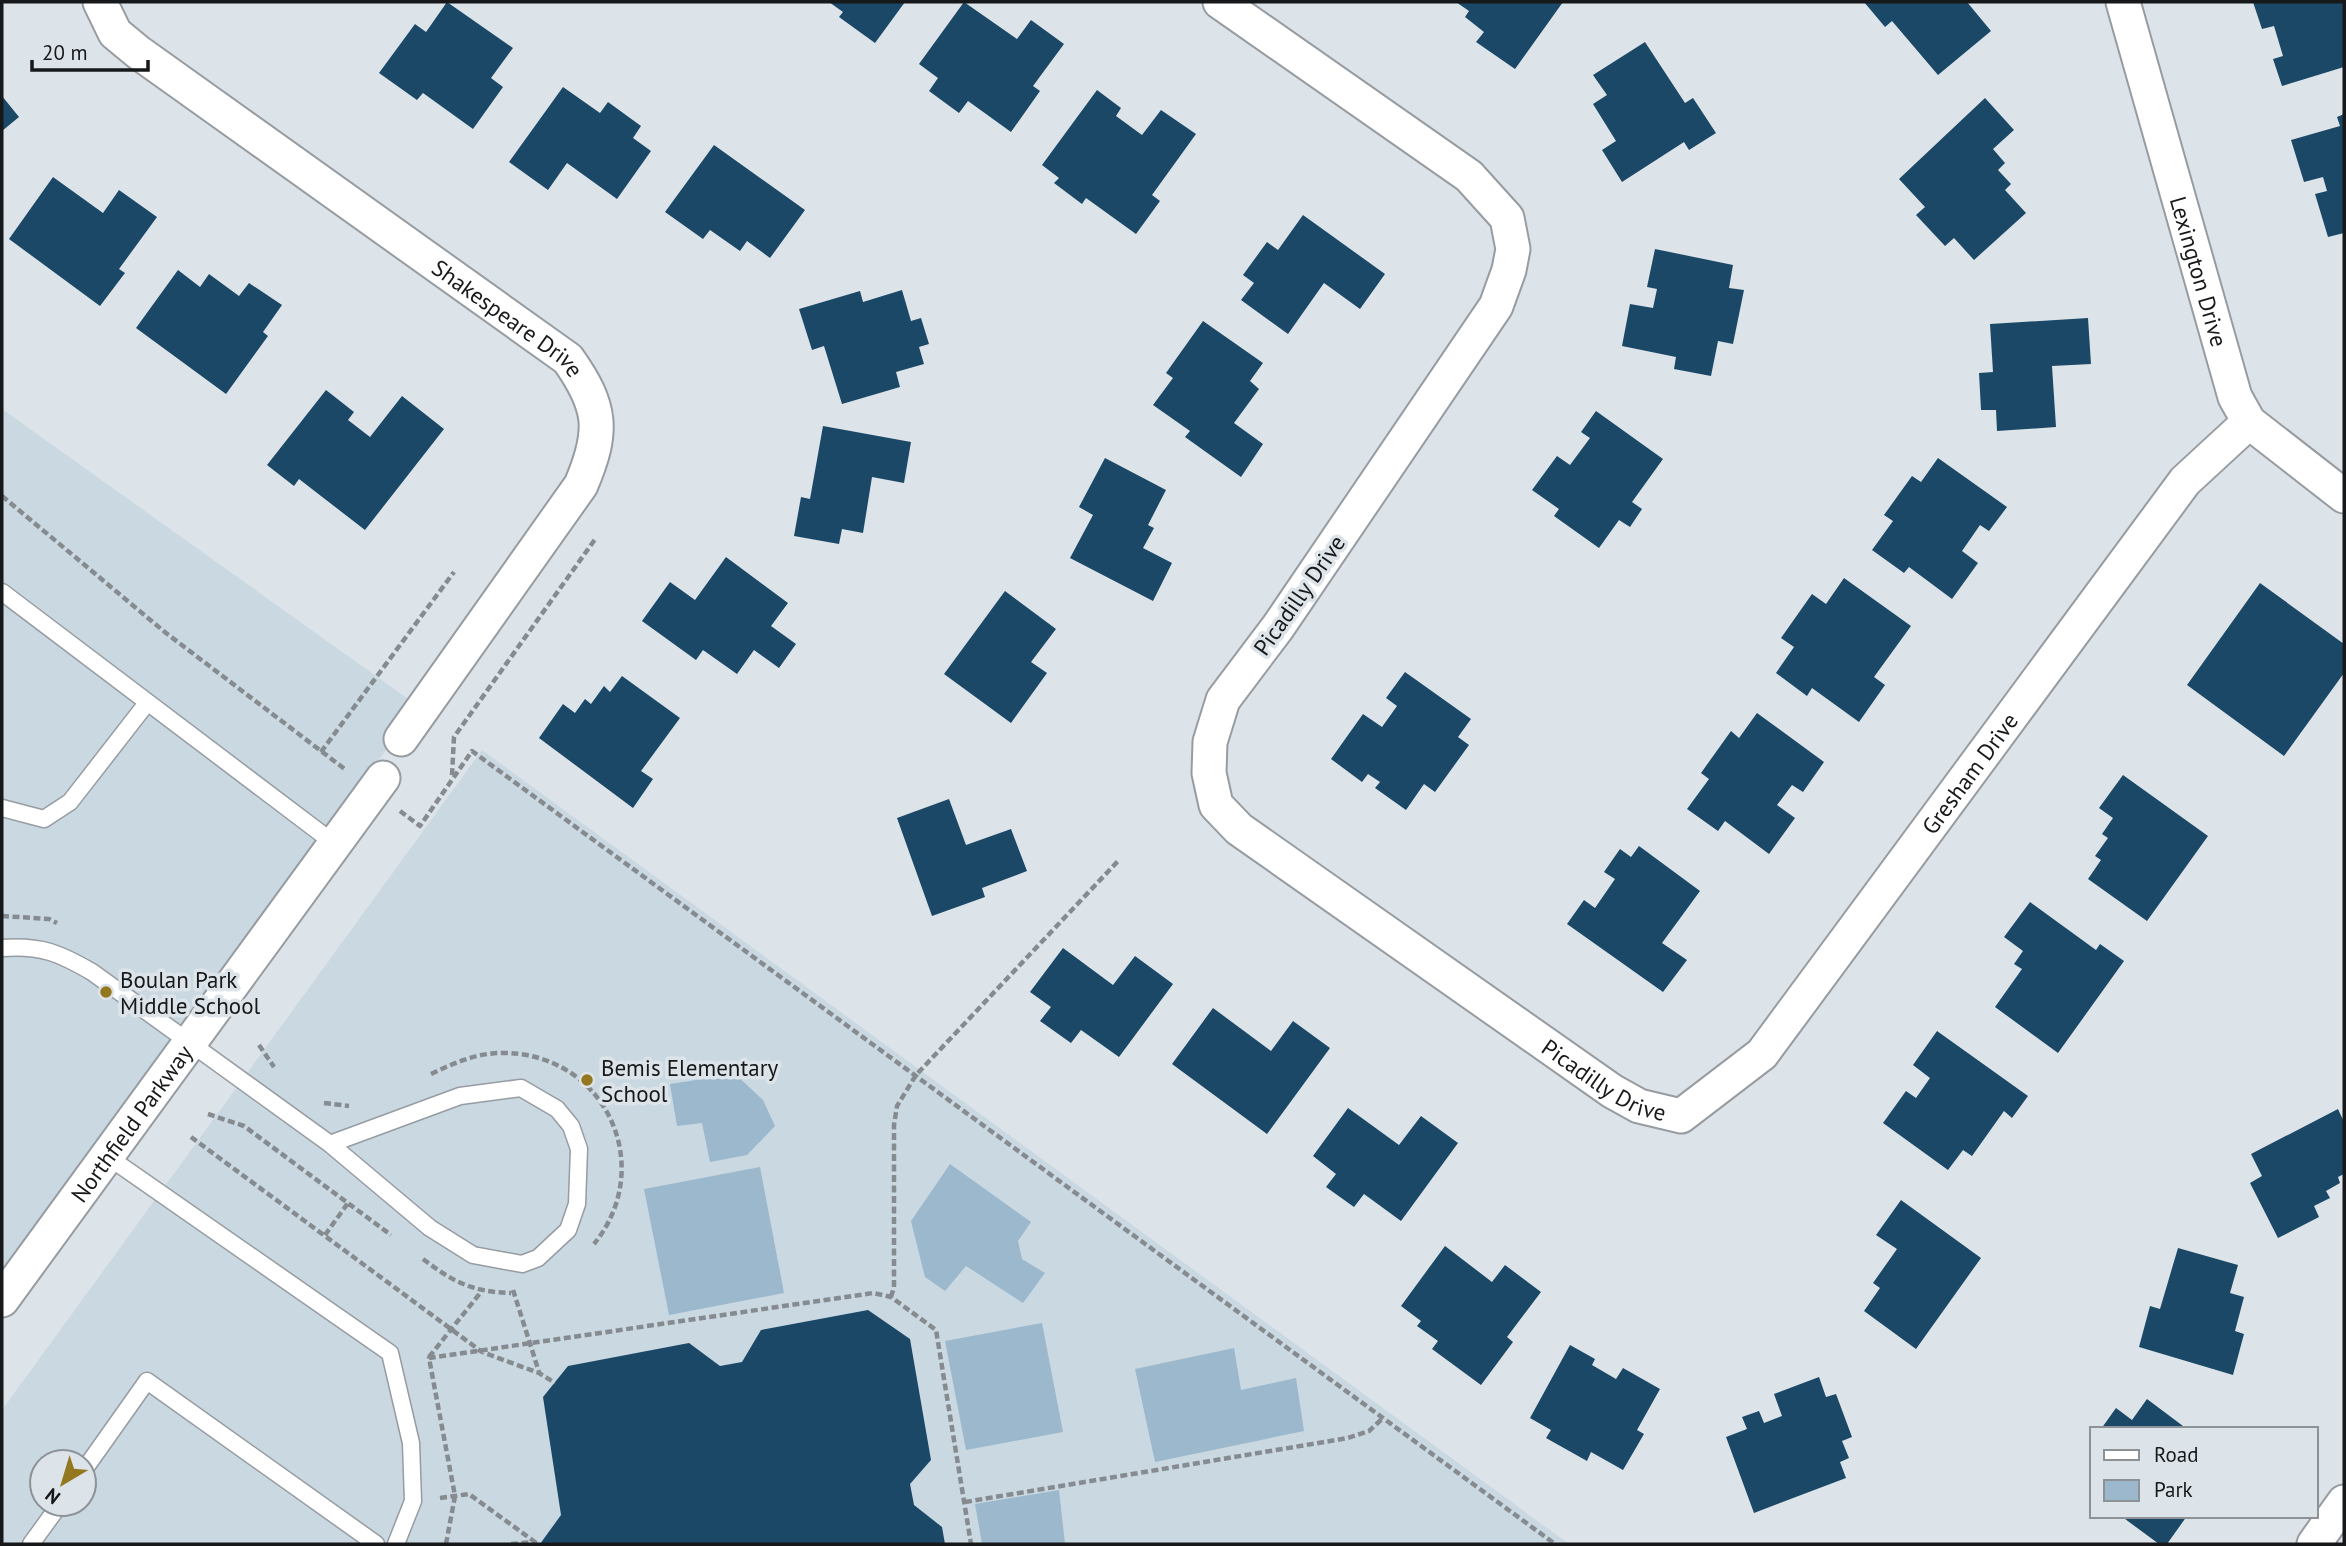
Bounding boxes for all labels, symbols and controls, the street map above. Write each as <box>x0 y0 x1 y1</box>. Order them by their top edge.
scale bar <box>32 28 147 72</box>
text: 20 m <box>42 39 88 66</box>
street label: Lexington Drive <box>2164 193 2234 350</box>
street label: Shakespeare Drive <box>427 252 590 382</box>
street label: Picadilly Drive <box>1247 529 1351 661</box>
street label: Gresham Drive <box>1915 707 2024 840</box>
place label: Boulan Park Middle School <box>120 965 260 1020</box>
marker: Boulan Park Middle School <box>98 984 114 1000</box>
street label: Picadilly Drive <box>1536 1032 1669 1126</box>
street label: Northfield Parkway <box>64 1039 198 1207</box>
place label: Bemis Elementary School <box>601 1053 778 1108</box>
marker: Bemis Elementary School <box>579 1072 595 1088</box>
legend <box>2090 1427 2318 1518</box>
text: Road <box>2154 1441 2198 1468</box>
north arrow <box>28 1448 98 1518</box>
text: Park <box>2154 1476 2193 1503</box>
text: N <box>40 1483 65 1510</box>

